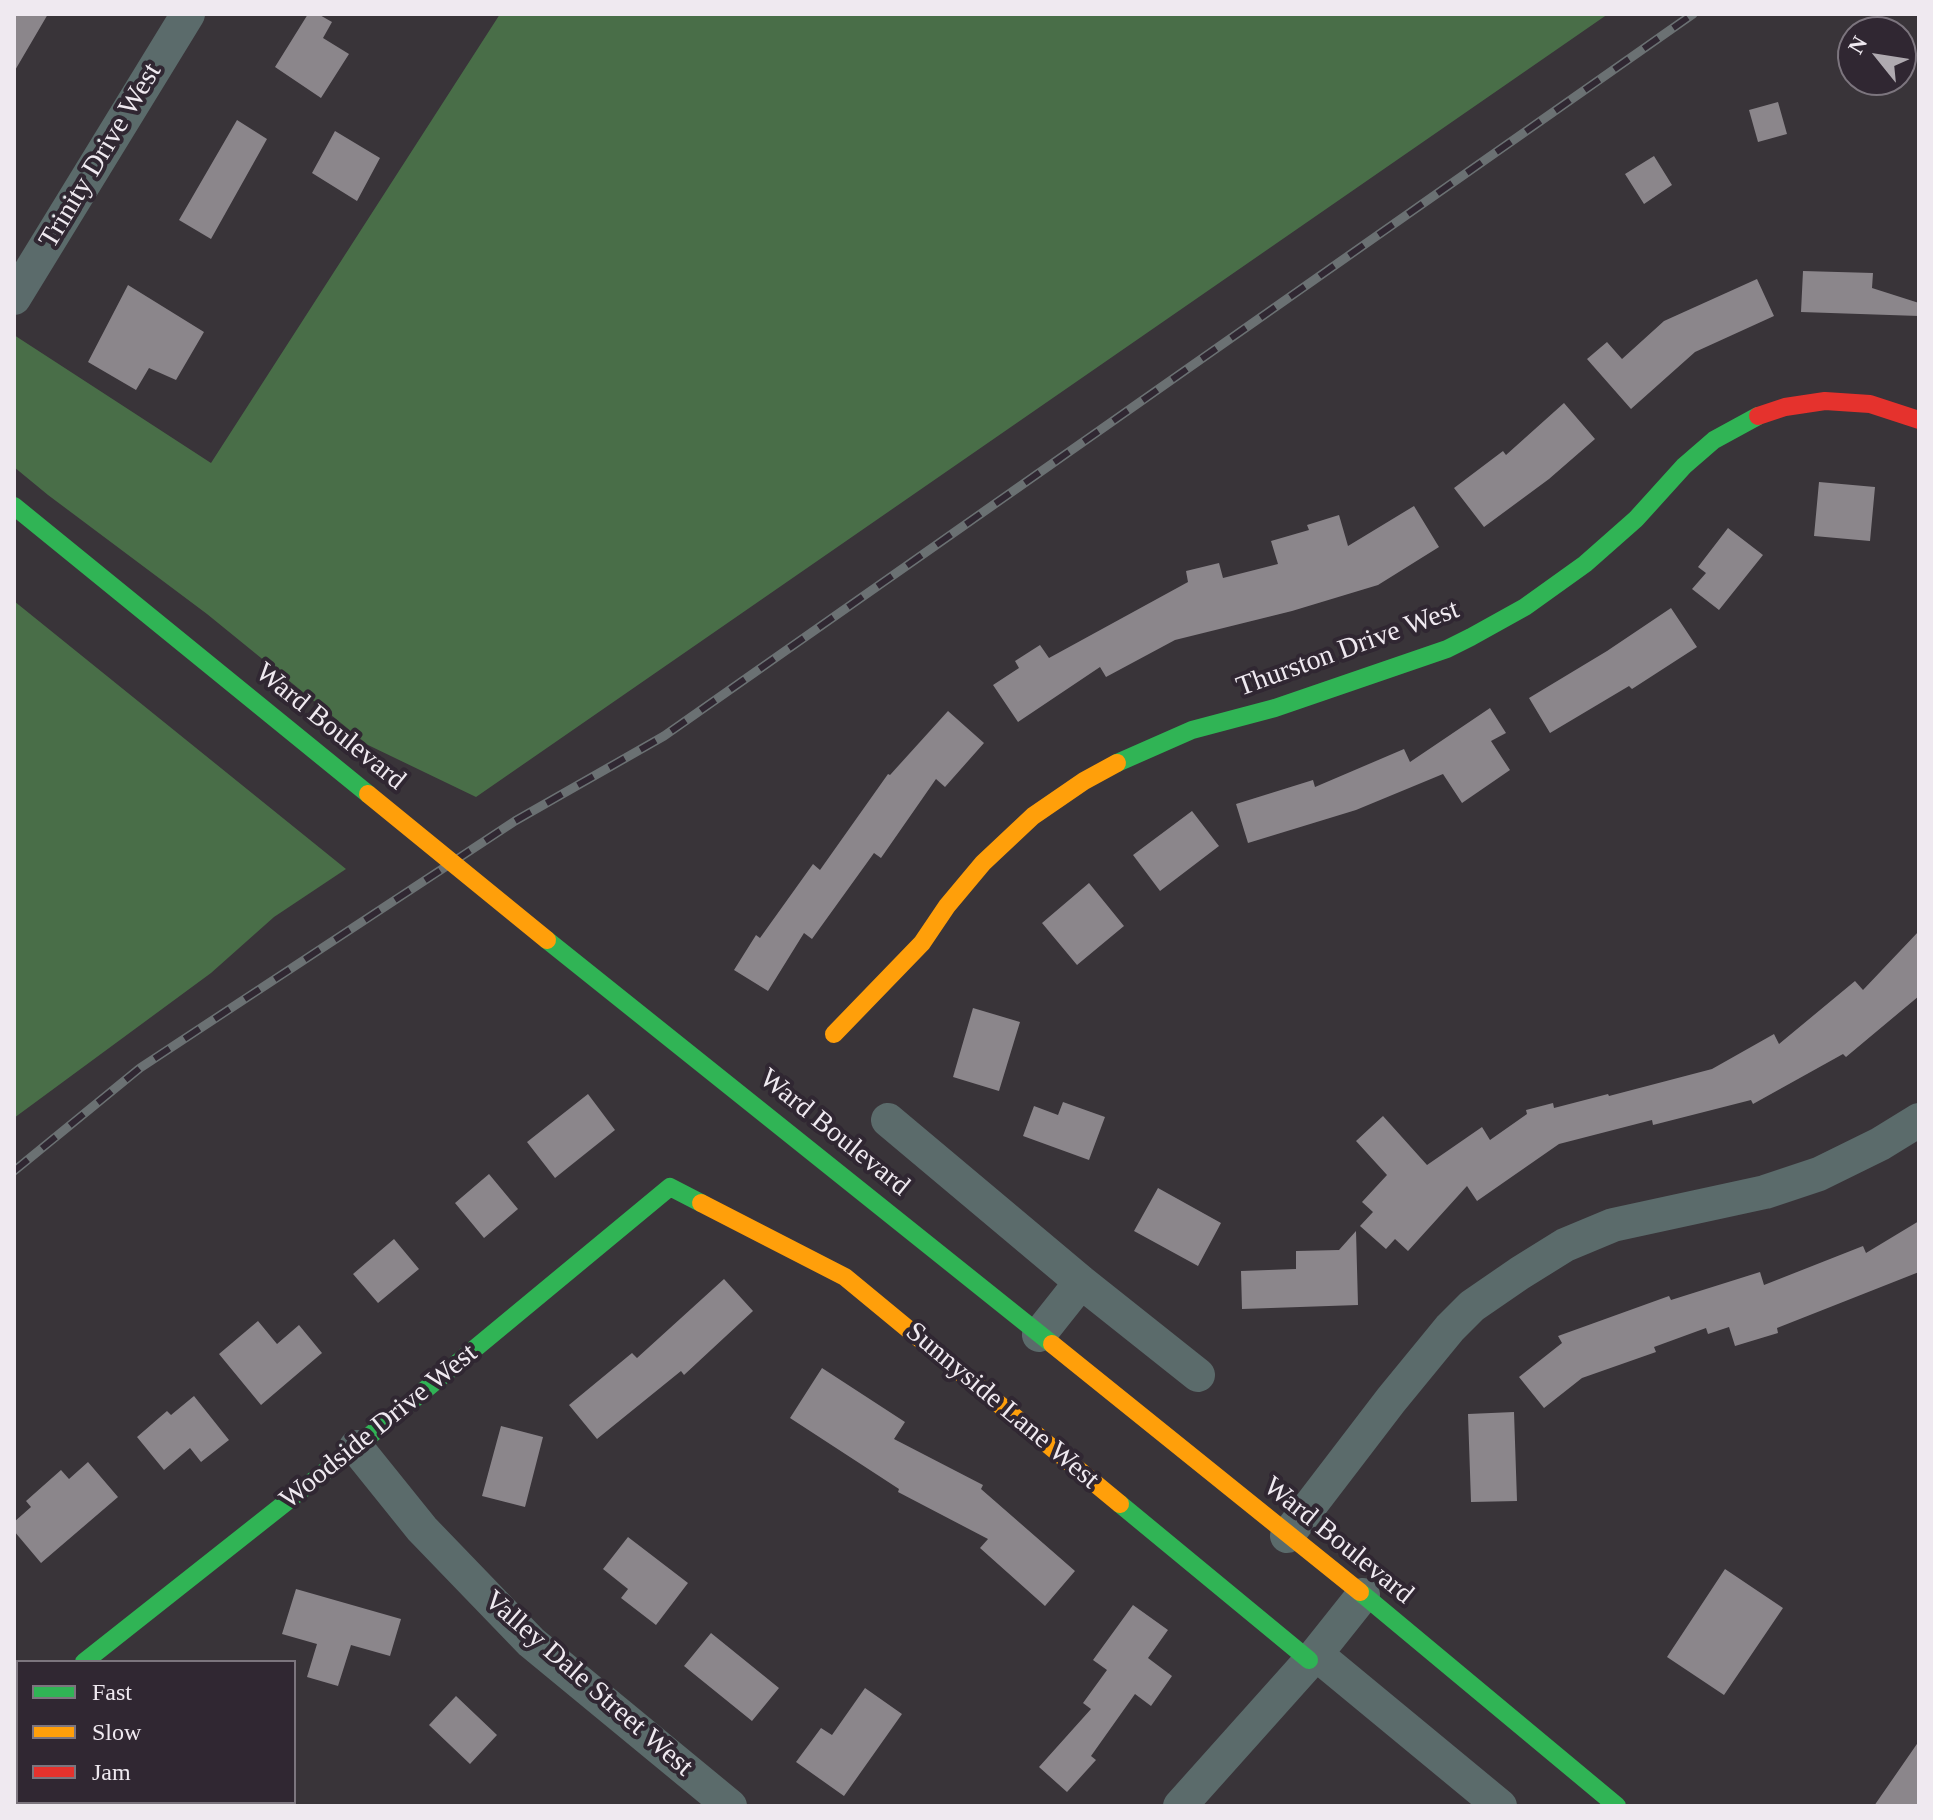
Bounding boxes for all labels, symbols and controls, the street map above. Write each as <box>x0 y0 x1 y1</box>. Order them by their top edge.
north arrow <box>1837 16 1917 96</box>
text: N <box>1843 32 1872 58</box>
street label: Trinity Drive West <box>33 57 169 255</box>
street label: Thurston Drive West <box>1232 593 1464 705</box>
street label: Ward Boulevard <box>248 656 412 798</box>
street label: Ward Boulevard <box>752 1062 916 1204</box>
street label: Sunnyside Lane West <box>899 1315 1105 1497</box>
street label: Woodside Drive West <box>273 1337 485 1517</box>
street label: Ward Boulevard <box>1256 1470 1420 1612</box>
street label: Valley Dale Street West <box>477 1584 699 1784</box>
legend <box>16 1660 296 1804</box>
text: Fast <box>92 1679 132 1705</box>
text: Slow <box>92 1719 141 1745</box>
text: Jam <box>92 1759 131 1785</box>

